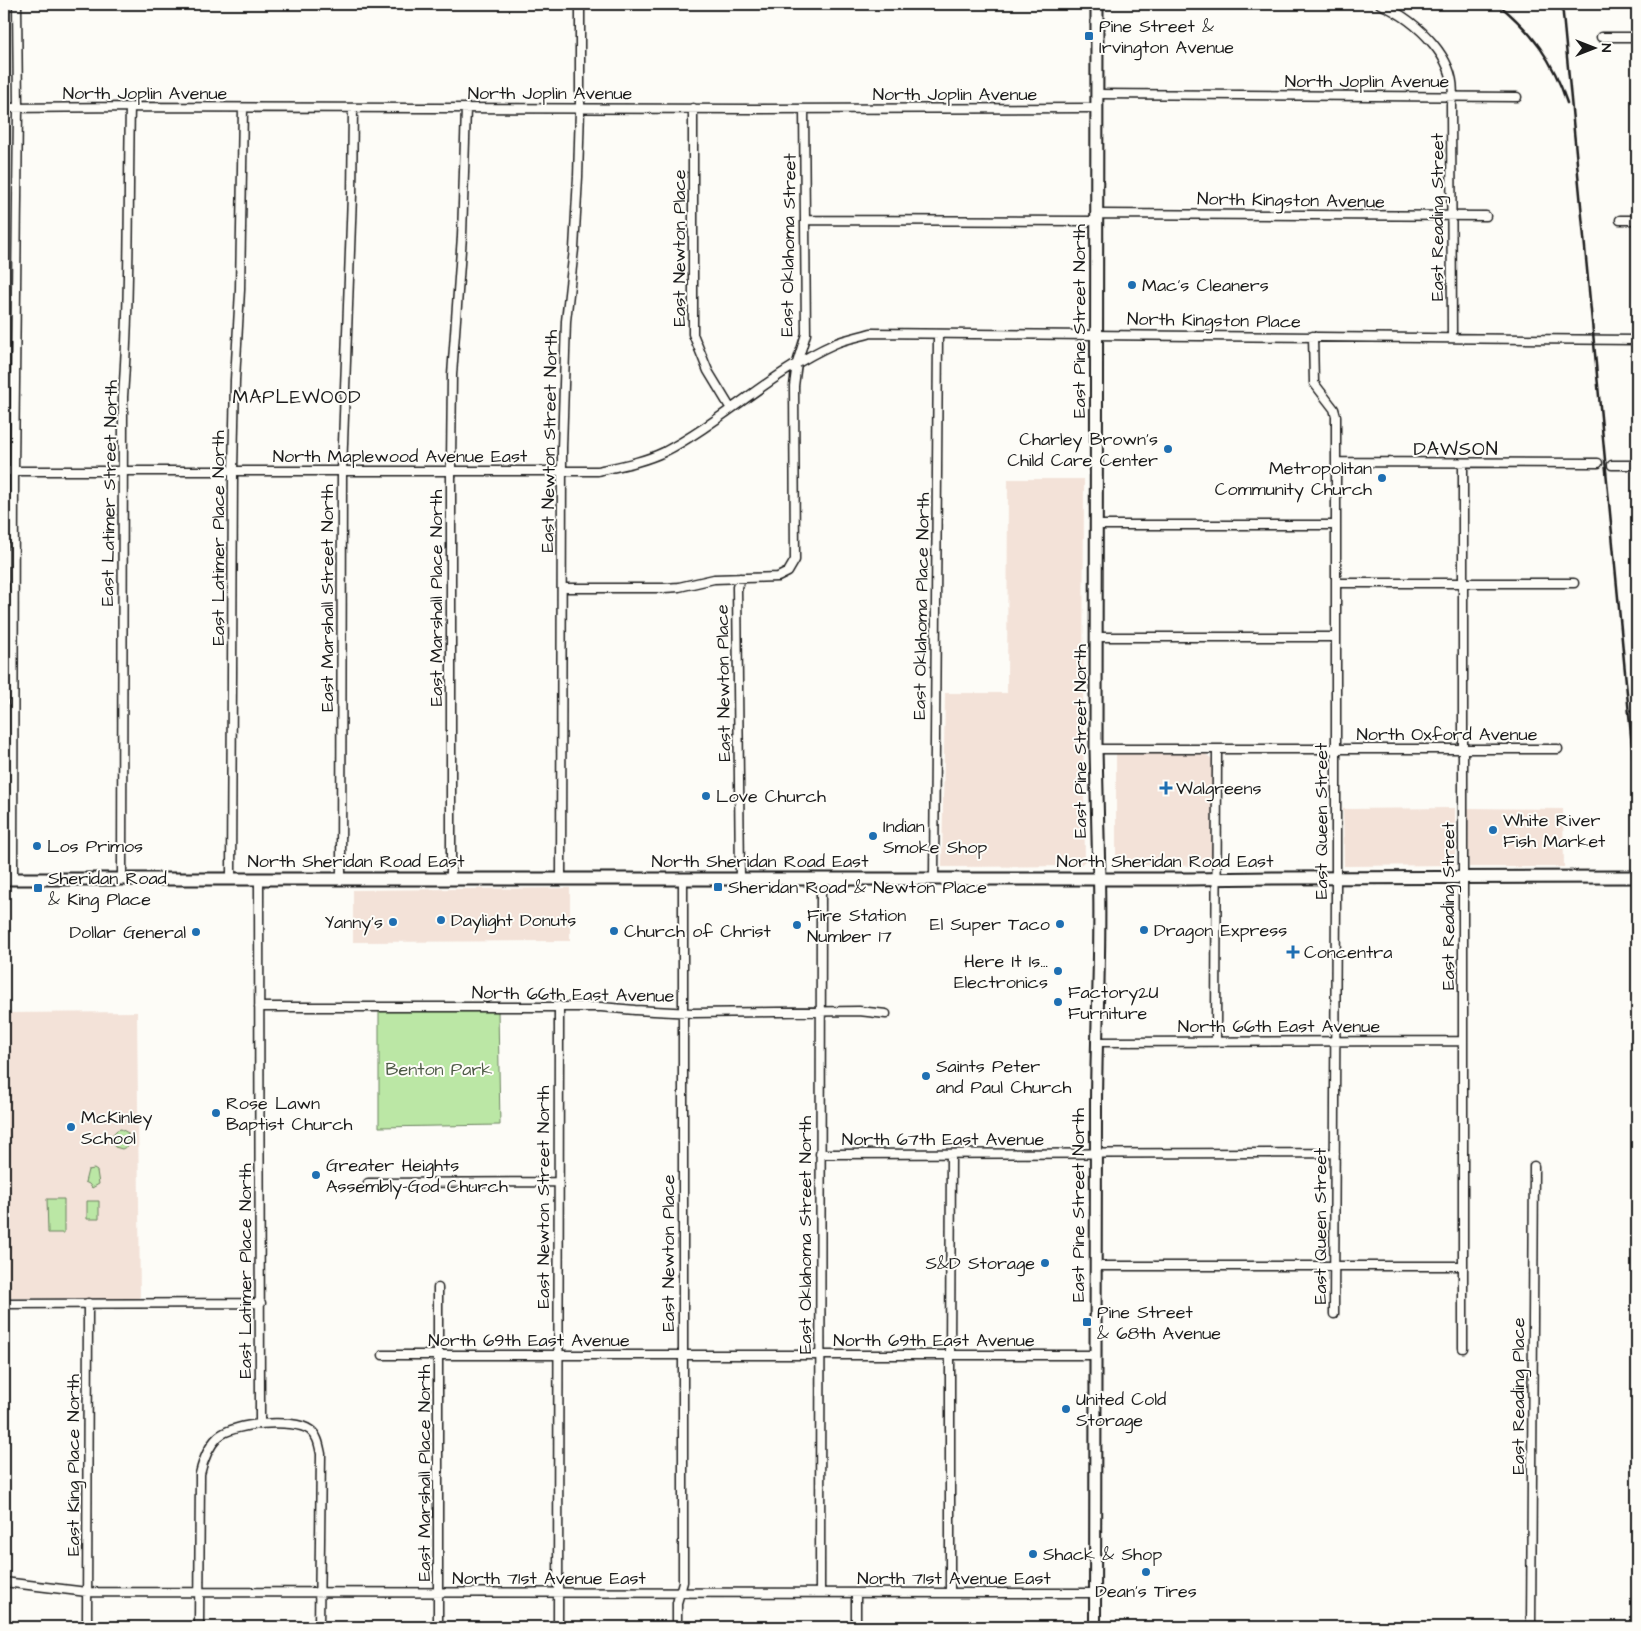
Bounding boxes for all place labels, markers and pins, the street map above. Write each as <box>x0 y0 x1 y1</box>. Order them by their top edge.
place label: Pine Street & Irvington Avenue <box>1099 14 1234 61</box>
marker: Pine Street & Irvington Avenue <box>1083 30 1095 42</box>
place label: Mac's Cleaners <box>1142 273 1269 298</box>
marker: Mac's Cleaners <box>1126 279 1138 291</box>
place label: Charley Brown's Child Care Center <box>1007 427 1158 473</box>
marker: Charley Brown's Child Care Center <box>1162 443 1174 455</box>
place label: Metropolitan Community Church <box>1215 456 1372 503</box>
marker: Metropolitan Community Church <box>1376 472 1388 484</box>
place label: Walgreens <box>1176 776 1262 802</box>
marker: Walgreens <box>1160 782 1172 794</box>
place label: Love Church <box>716 784 826 809</box>
marker: Love Church <box>700 790 712 802</box>
place label: White River Fish Market <box>1503 808 1606 854</box>
place label: Indian Smoke Shop <box>883 814 987 860</box>
marker: White River Fish Market <box>1487 824 1499 836</box>
marker: Indian Smoke Shop <box>867 830 879 842</box>
place label: Los Primos <box>47 834 143 859</box>
marker: Los Primos <box>31 840 43 852</box>
place label: Sheridan Road & King Place <box>48 866 167 913</box>
place label: Sheridan Road & Newton Place <box>728 875 987 900</box>
marker: Sheridan Road & Newton Place <box>712 881 724 893</box>
marker: Sheridan Road & King Place <box>32 882 44 894</box>
place label: Fire Station Number 17 <box>807 903 906 949</box>
place label: Daylight Donuts <box>451 908 576 934</box>
place label: Yanny's <box>324 910 383 936</box>
place label: El Super Taco <box>930 912 1050 937</box>
marker: Daylight Donuts <box>435 914 447 926</box>
marker: Yanny's <box>387 916 399 928</box>
marker: El Super Taco <box>1054 918 1066 930</box>
place label: Dragon Express <box>1154 918 1287 944</box>
place label: Church of Christ <box>624 919 772 944</box>
marker: Fire Station Number 17 <box>791 919 803 931</box>
place label: Dollar General <box>69 920 186 945</box>
marker: Dragon Express <box>1138 924 1150 936</box>
marker: Church of Christ <box>608 925 620 937</box>
marker: Dollar General <box>190 926 202 938</box>
place label: Concentra <box>1304 940 1392 965</box>
marker: Concentra <box>1286 945 1300 959</box>
place label: Here It Is... Electronics <box>954 949 1048 995</box>
marker: Here It Is... Electronics <box>1052 965 1064 977</box>
place label: Factory2U Furniture <box>1068 980 1159 1026</box>
marker: Factory2U Furniture <box>1052 996 1064 1008</box>
place label: Saints Peter and Paul Church <box>936 1054 1072 1100</box>
marker: Saints Peter and Paul Church <box>920 1070 932 1082</box>
place label: Rose Lawn Baptist Church <box>226 1091 353 1137</box>
place label: McKinley School <box>81 1105 152 1151</box>
marker: Rose Lawn Baptist Church <box>210 1107 222 1119</box>
marker: McKinley School <box>65 1121 77 1133</box>
place label: Greater Heights Assembly-God Church <box>326 1153 508 1200</box>
marker: Greater Heights Assembly-God Church <box>310 1169 322 1181</box>
place label: S&D Storage <box>925 1251 1035 1277</box>
marker: S&D Storage <box>1039 1257 1051 1269</box>
place label: Pine Street & 68th Avenue <box>1097 1300 1221 1346</box>
marker: Pine Street & 68th Avenue <box>1081 1316 1093 1328</box>
place label: United Cold Storage <box>1076 1387 1166 1434</box>
marker: United Cold Storage <box>1060 1403 1072 1415</box>
place label: Shack & Shop <box>1043 1542 1162 1567</box>
marker: Shack & Shop <box>1027 1548 1039 1560</box>
marker: Dean's Tires <box>1140 1566 1152 1578</box>
place label: Dean's Tires <box>1095 1579 1197 1604</box>

